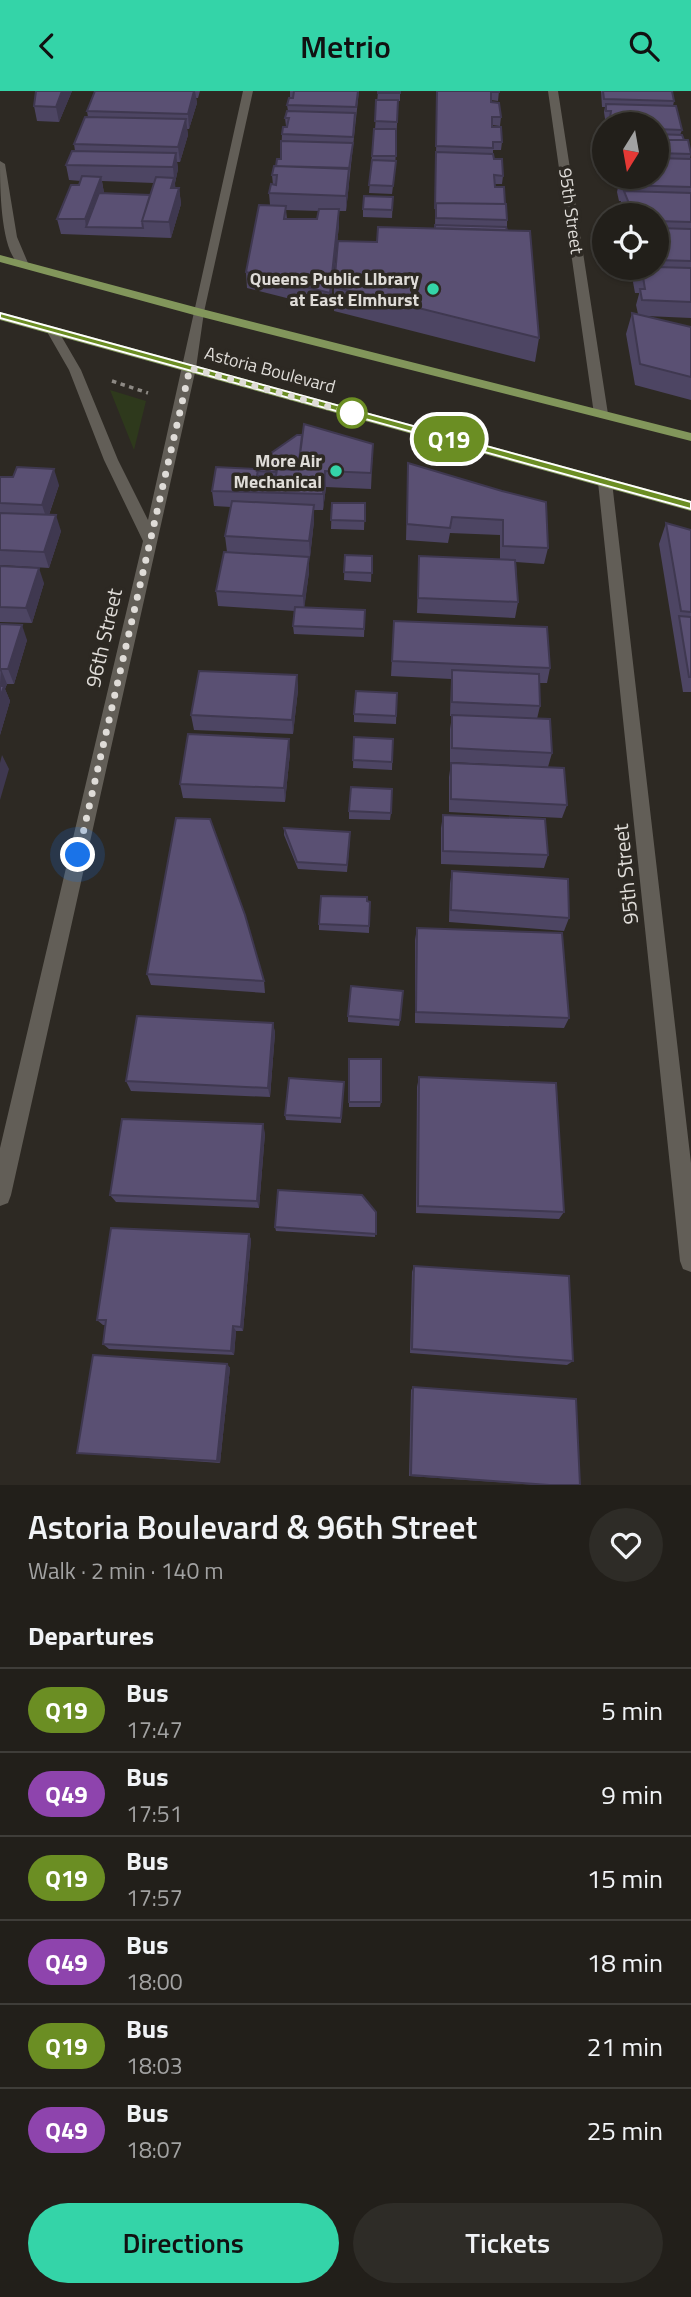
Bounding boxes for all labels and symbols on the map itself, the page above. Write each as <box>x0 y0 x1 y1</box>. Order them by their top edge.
north arrow <box>592 112 668 189</box>
street label: 95th Street <box>552 166 591 256</box>
place label: Queens Public LIbrary at East Elmhurst <box>250 265 419 313</box>
marker: Queens Public LIbrary at East Elmhurst <box>425 281 441 297</box>
street label: Astoria Boulevard <box>202 339 339 400</box>
unlabelled marker <box>337 398 367 428</box>
line badge: Q19 <box>409 416 489 462</box>
place label: More Air Mechanical <box>234 447 322 495</box>
marker: More Air Mechanical <box>328 463 344 479</box>
street label: 96th Street <box>76 584 130 691</box>
street label: 95th Street <box>604 822 646 926</box>
your location <box>60 837 95 872</box>

